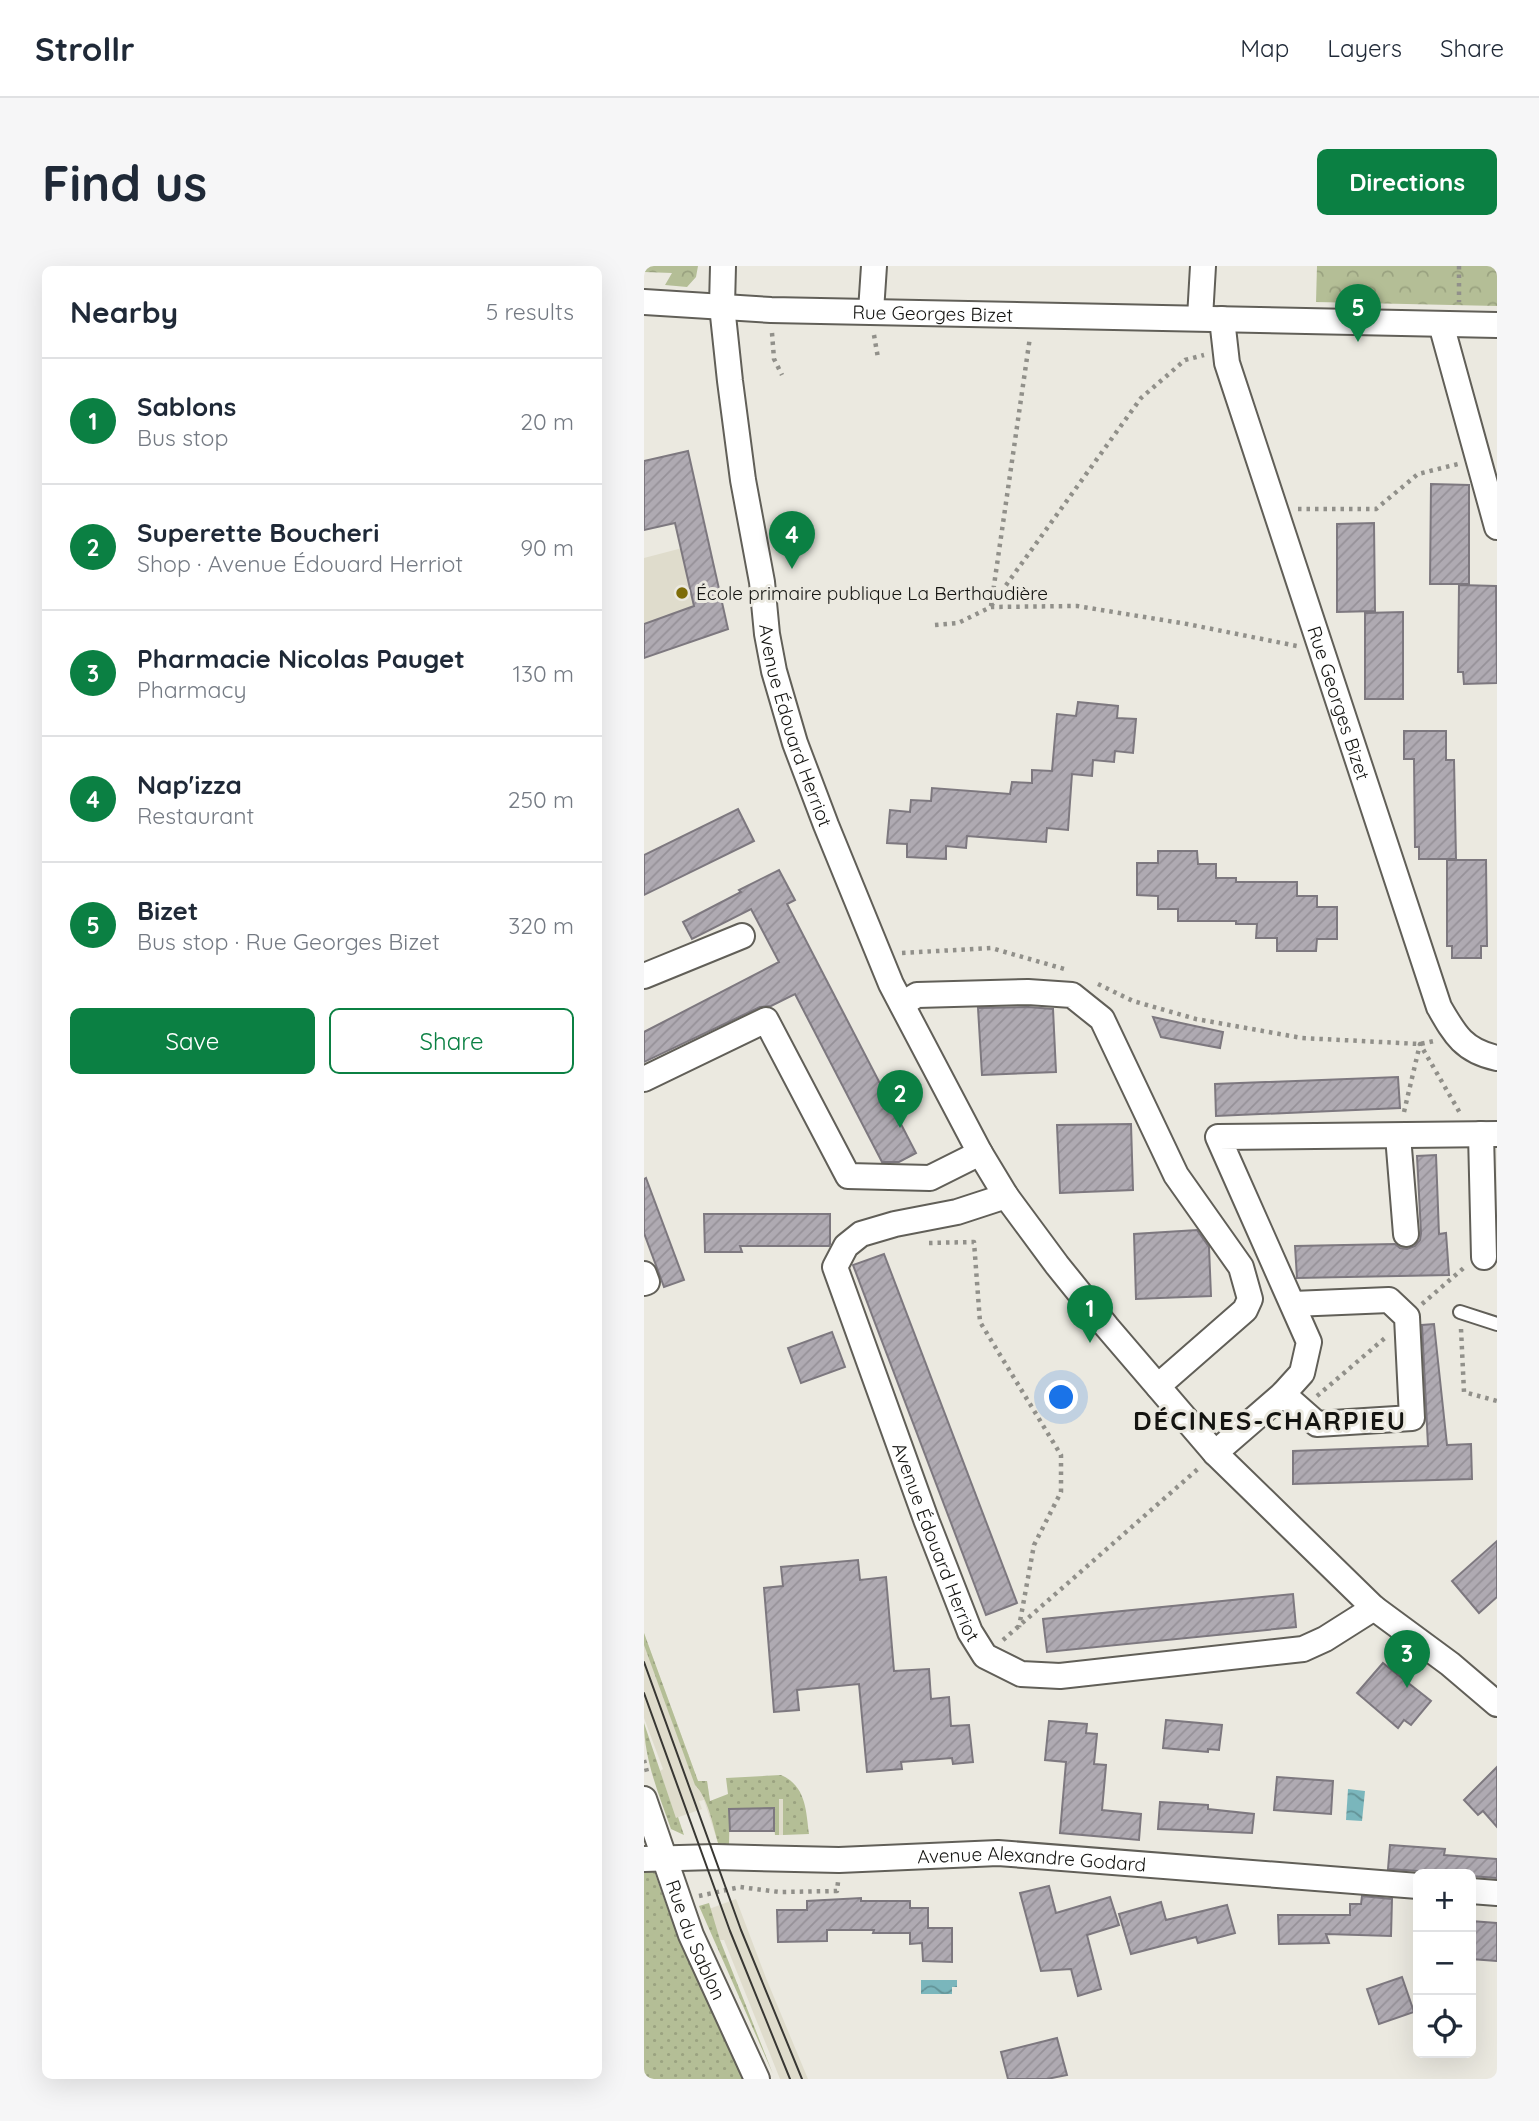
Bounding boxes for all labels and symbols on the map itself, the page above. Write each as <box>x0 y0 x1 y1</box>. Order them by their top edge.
pin: 5 <box>1335 284 1381 342</box>
street label: Rue Georges Bizet <box>852 300 1013 327</box>
pin: 4 <box>769 511 815 569</box>
place label: École primaire publique La Berthaudière <box>696 581 1048 605</box>
marker: École primaire publique La Berthaudière <box>674 585 690 601</box>
street label: Avenue Édouard Herriot <box>754 623 838 830</box>
street label: Rue Georges Bizet <box>1302 623 1375 783</box>
pin: 2 <box>877 1070 923 1128</box>
pin: 1 <box>1067 1285 1113 1343</box>
your location <box>1044 1380 1078 1414</box>
district label: DÉCINES-CHARPIEU <box>1133 1404 1407 1437</box>
street label: Avenue Édouard Herriot <box>887 1439 985 1646</box>
pin: 3 <box>1384 1630 1430 1688</box>
street label: Avenue Alexandre Godard <box>917 1841 1147 1877</box>
street label: Rue du Sablon <box>661 1877 731 2004</box>

